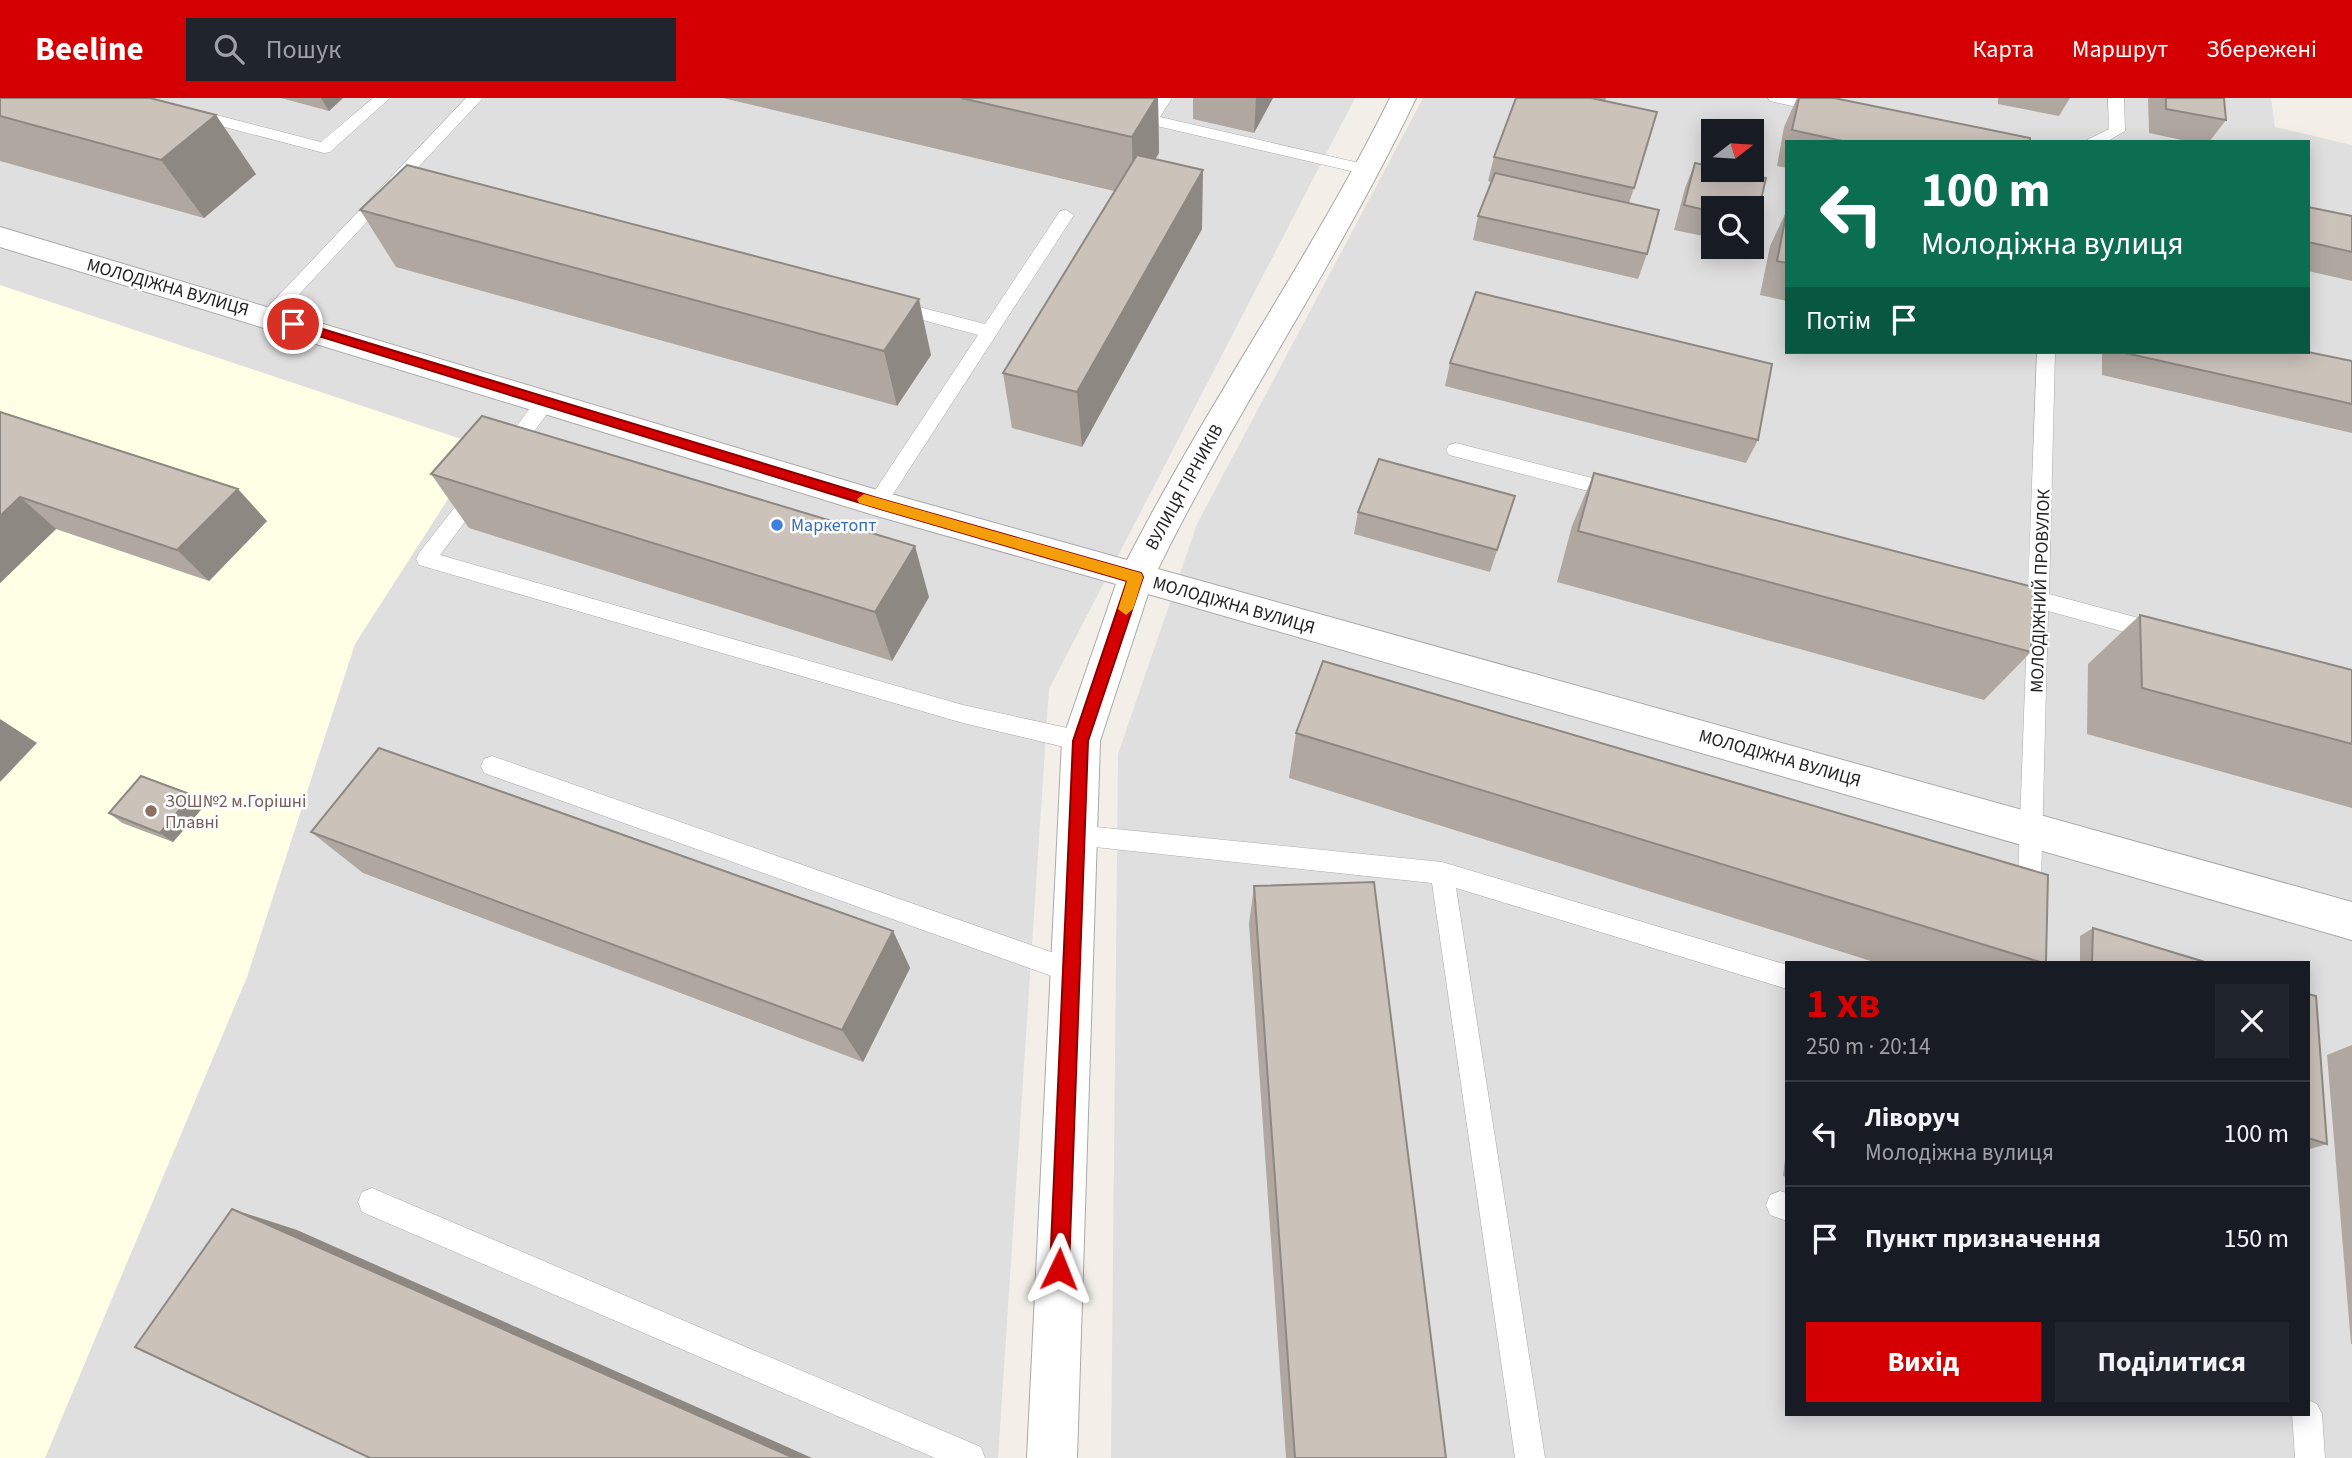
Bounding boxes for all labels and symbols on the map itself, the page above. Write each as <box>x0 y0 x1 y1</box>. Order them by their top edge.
north arrow <box>1701 119 1764 182</box>
street label: МОЛОДІЖНА ВУЛИЦЯ <box>84 252 252 323</box>
pin <box>263 294 323 354</box>
street label: ВУЛИЦЯ ГІРНИКІВ <box>1139 420 1229 555</box>
street label: МОЛОДІЖНИЙ ПРОВУЛОК <box>2024 488 2057 693</box>
place label: Маркетопт <box>791 513 877 538</box>
marker: Маркетопт <box>769 517 785 533</box>
street label: МОЛОДІЖНА ВУЛИЦЯ <box>1150 570 1318 641</box>
street label: МОЛОДІЖНА ВУЛИЦЯ <box>1696 723 1864 794</box>
place label: ЗОШ№2 м.Горішні Плавні <box>165 789 306 835</box>
marker: ЗОШ№2 м.Горішні Плавні <box>143 803 159 819</box>
position arrow <box>1022 1232 1096 1306</box>

